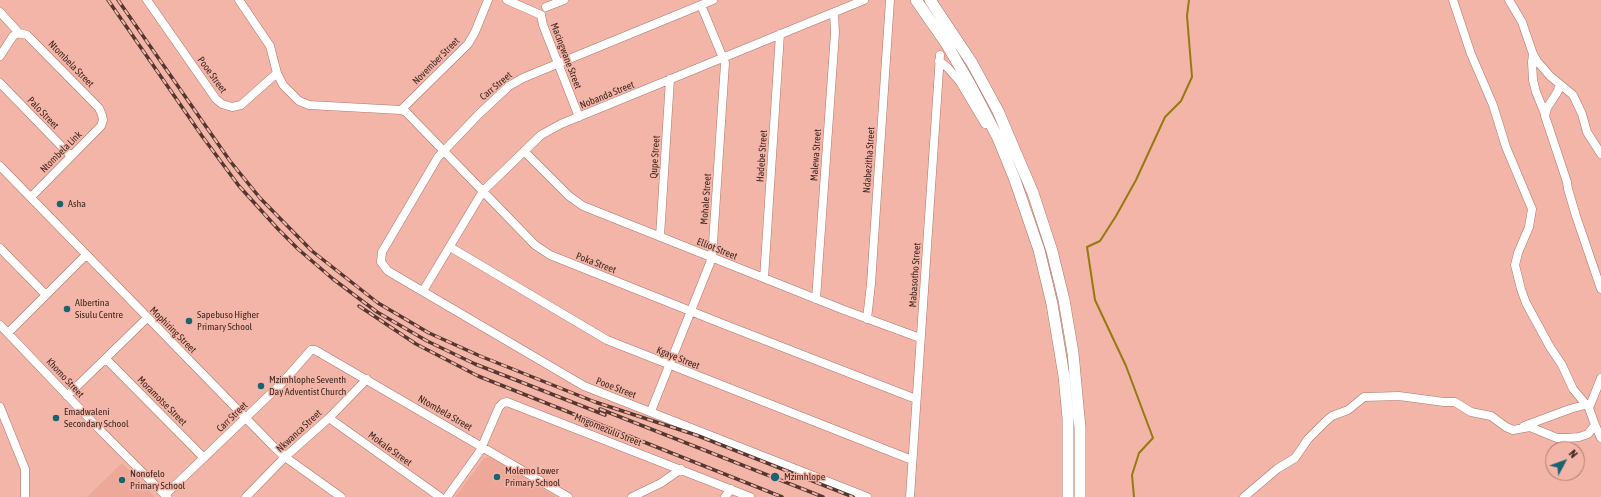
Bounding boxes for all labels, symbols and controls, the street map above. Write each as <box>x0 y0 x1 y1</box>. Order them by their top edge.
street label: Macingwane Street <box>548 21 584 91</box>
street label: November Street <box>410 35 462 87</box>
street label: Ntombela Street <box>46 38 96 90</box>
street label: Pooe Street <box>195 54 229 96</box>
street label: Carr Street <box>477 69 515 103</box>
street label: Nobanda Street <box>578 79 636 111</box>
street label: Palo Street <box>25 94 61 132</box>
street label: Ndabezitha Street <box>861 127 877 193</box>
street label: Ntombela Link <box>38 129 84 175</box>
street label: Hadebe Street <box>754 129 770 183</box>
street label: Malewa Street <box>808 129 824 181</box>
street label: Qupe Street <box>648 135 662 179</box>
street label: Mohale Street <box>698 173 714 225</box>
place label: Asha <box>68 198 86 210</box>
marker: Asha <box>55 199 65 209</box>
street label: Elliot Street <box>695 235 739 263</box>
street label: Mabasotho Street <box>907 242 923 308</box>
street label: Poka Street <box>574 250 618 276</box>
place label: Albertina Sisulu Centre <box>75 297 123 320</box>
marker: Albertina Sisulu Centre <box>62 304 72 314</box>
street label: Mophiring Street <box>147 304 199 356</box>
place label: Sapebuso Higher Primary School <box>197 309 259 332</box>
marker: Sapebuso Higher Primary School <box>184 316 194 326</box>
street label: Kgaye Street <box>655 344 701 372</box>
street label: Khomo Street <box>44 356 86 400</box>
street label: Moramotse Street <box>135 374 189 428</box>
place label: Mzimhlophe Seventh Day Adventist Church <box>269 374 346 398</box>
street label: Pooe Street <box>594 375 638 401</box>
marker: Mzimhlophe Seventh Day Adventist Church <box>256 381 266 391</box>
street label: Ntombela Street <box>416 393 474 433</box>
street label: Carr Street <box>214 399 250 435</box>
place label: Emadwaleni Secondary School <box>64 406 129 430</box>
street label: Nkwanca Street <box>274 407 324 455</box>
street label: Mngomezulu Street <box>573 411 643 449</box>
marker: Emadwaleni Secondary School <box>51 413 61 423</box>
street label: Mokale Street <box>366 429 414 469</box>
north arrow <box>1545 441 1585 481</box>
text: N <box>1567 447 1580 460</box>
place label: Molemo Lower Primary School <box>505 465 560 488</box>
place label: Nonofelo Primary School <box>130 468 185 492</box>
marker: Mzimhlope <box>769 471 781 483</box>
place label: Mzimhlope <box>784 471 825 483</box>
marker: Molemo Lower Primary School <box>492 472 502 482</box>
marker: Nonofelo Primary School <box>117 475 127 485</box>

